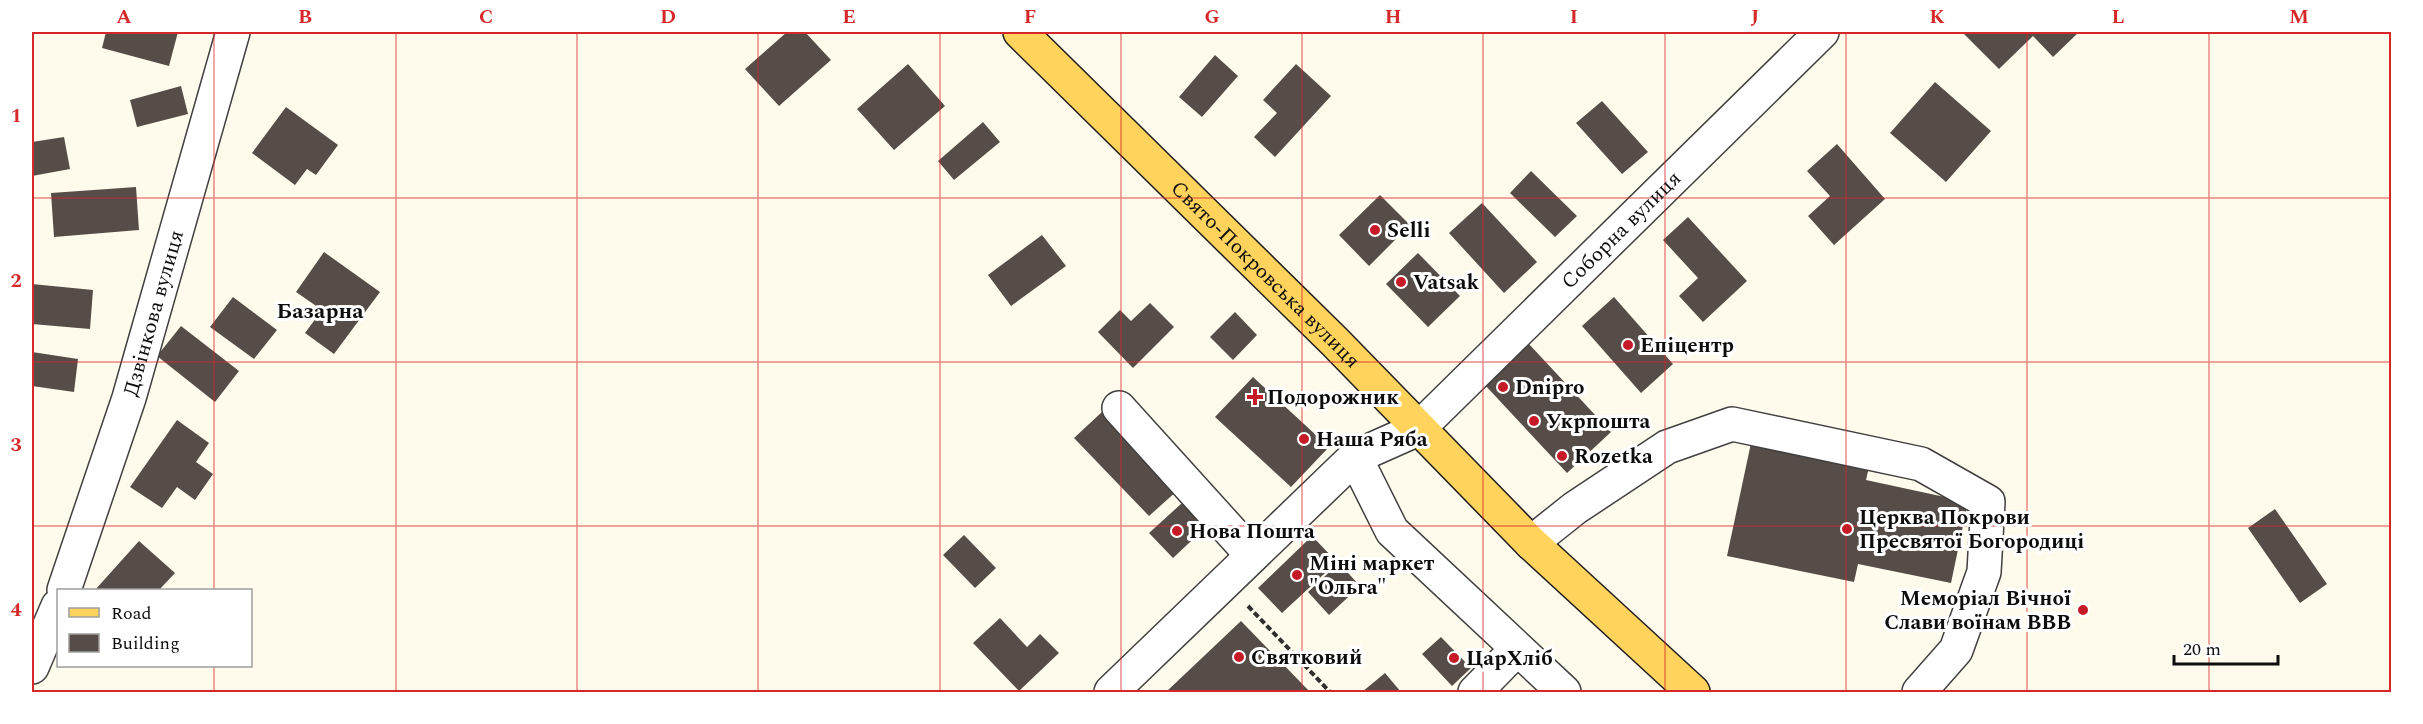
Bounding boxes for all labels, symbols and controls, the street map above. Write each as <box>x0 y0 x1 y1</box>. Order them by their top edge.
text: A <box>116 2 132 32</box>
text: B <box>298 2 312 32</box>
text: C <box>479 2 493 32</box>
text: D <box>660 2 676 32</box>
text: E <box>842 2 856 32</box>
text: F <box>1024 2 1036 32</box>
text: G <box>1204 2 1220 32</box>
text: H <box>1385 2 1401 32</box>
text: I <box>1570 2 1578 32</box>
text: J <box>1751 2 1759 32</box>
text: K <box>1929 2 1945 32</box>
text: L <box>2112 2 2124 32</box>
text: M <box>2289 2 2309 32</box>
text: 1 <box>10 101 22 131</box>
street label: Соборна вулиця <box>1554 164 1689 297</box>
street label: Свято-Покровська вулиця <box>1163 174 1367 376</box>
place label: Selli <box>1387 215 1430 247</box>
marker: Selli <box>1368 223 1382 237</box>
street label: Дзвінкова вулиця <box>115 226 193 400</box>
text: 2 <box>10 266 22 296</box>
place label: Vatsak <box>1413 267 1479 299</box>
marker: Vatsak <box>1394 275 1408 289</box>
district label: Базарна <box>276 295 364 328</box>
place label: Епіцентр <box>1640 330 1734 362</box>
marker: Епіцентр <box>1621 338 1635 352</box>
place label: Dnipro <box>1515 372 1585 404</box>
marker: Dnipro <box>1496 380 1510 394</box>
place label: Подорожник <box>1267 382 1399 414</box>
marker: Подорожник <box>1248 390 1262 404</box>
place label: Укрпошта <box>1546 406 1650 438</box>
marker: Укрпошта <box>1527 414 1541 428</box>
place label: Наша Ряба <box>1316 424 1428 456</box>
text: 3 <box>10 430 22 460</box>
marker: Наша Ряба <box>1297 432 1311 446</box>
place label: Rozetka <box>1574 441 1653 473</box>
marker: Rozetka <box>1555 449 1569 463</box>
place label: Церква Покрови Пресвятої Богородиці <box>1859 502 2084 558</box>
place label: Нова Пошта <box>1189 516 1315 548</box>
marker: Церква Покрови Пресвятої Богородиці <box>1840 522 1854 536</box>
marker: Нова Пошта <box>1170 524 1184 538</box>
place label: Міні маркет "Ольга" <box>1309 548 1435 604</box>
marker: Міні маркет "Ольга" <box>1290 568 1304 582</box>
place label: Меморіал Вічної Слави воїнам ВВВ <box>1884 583 2071 639</box>
legend <box>57 589 252 667</box>
text: 4 <box>10 595 22 625</box>
text: Road <box>111 600 152 627</box>
marker: Меморіал Вічної Слави воїнам ВВВ <box>2076 603 2090 617</box>
scale bar <box>2174 628 2278 666</box>
text: Building <box>111 630 180 657</box>
text: 20 m <box>2183 636 2221 663</box>
place label: Святковий <box>1251 642 1362 674</box>
place label: ЦарХліб <box>1466 643 1553 675</box>
marker: Святковий <box>1232 650 1246 664</box>
marker: ЦарХліб <box>1447 651 1461 665</box>

